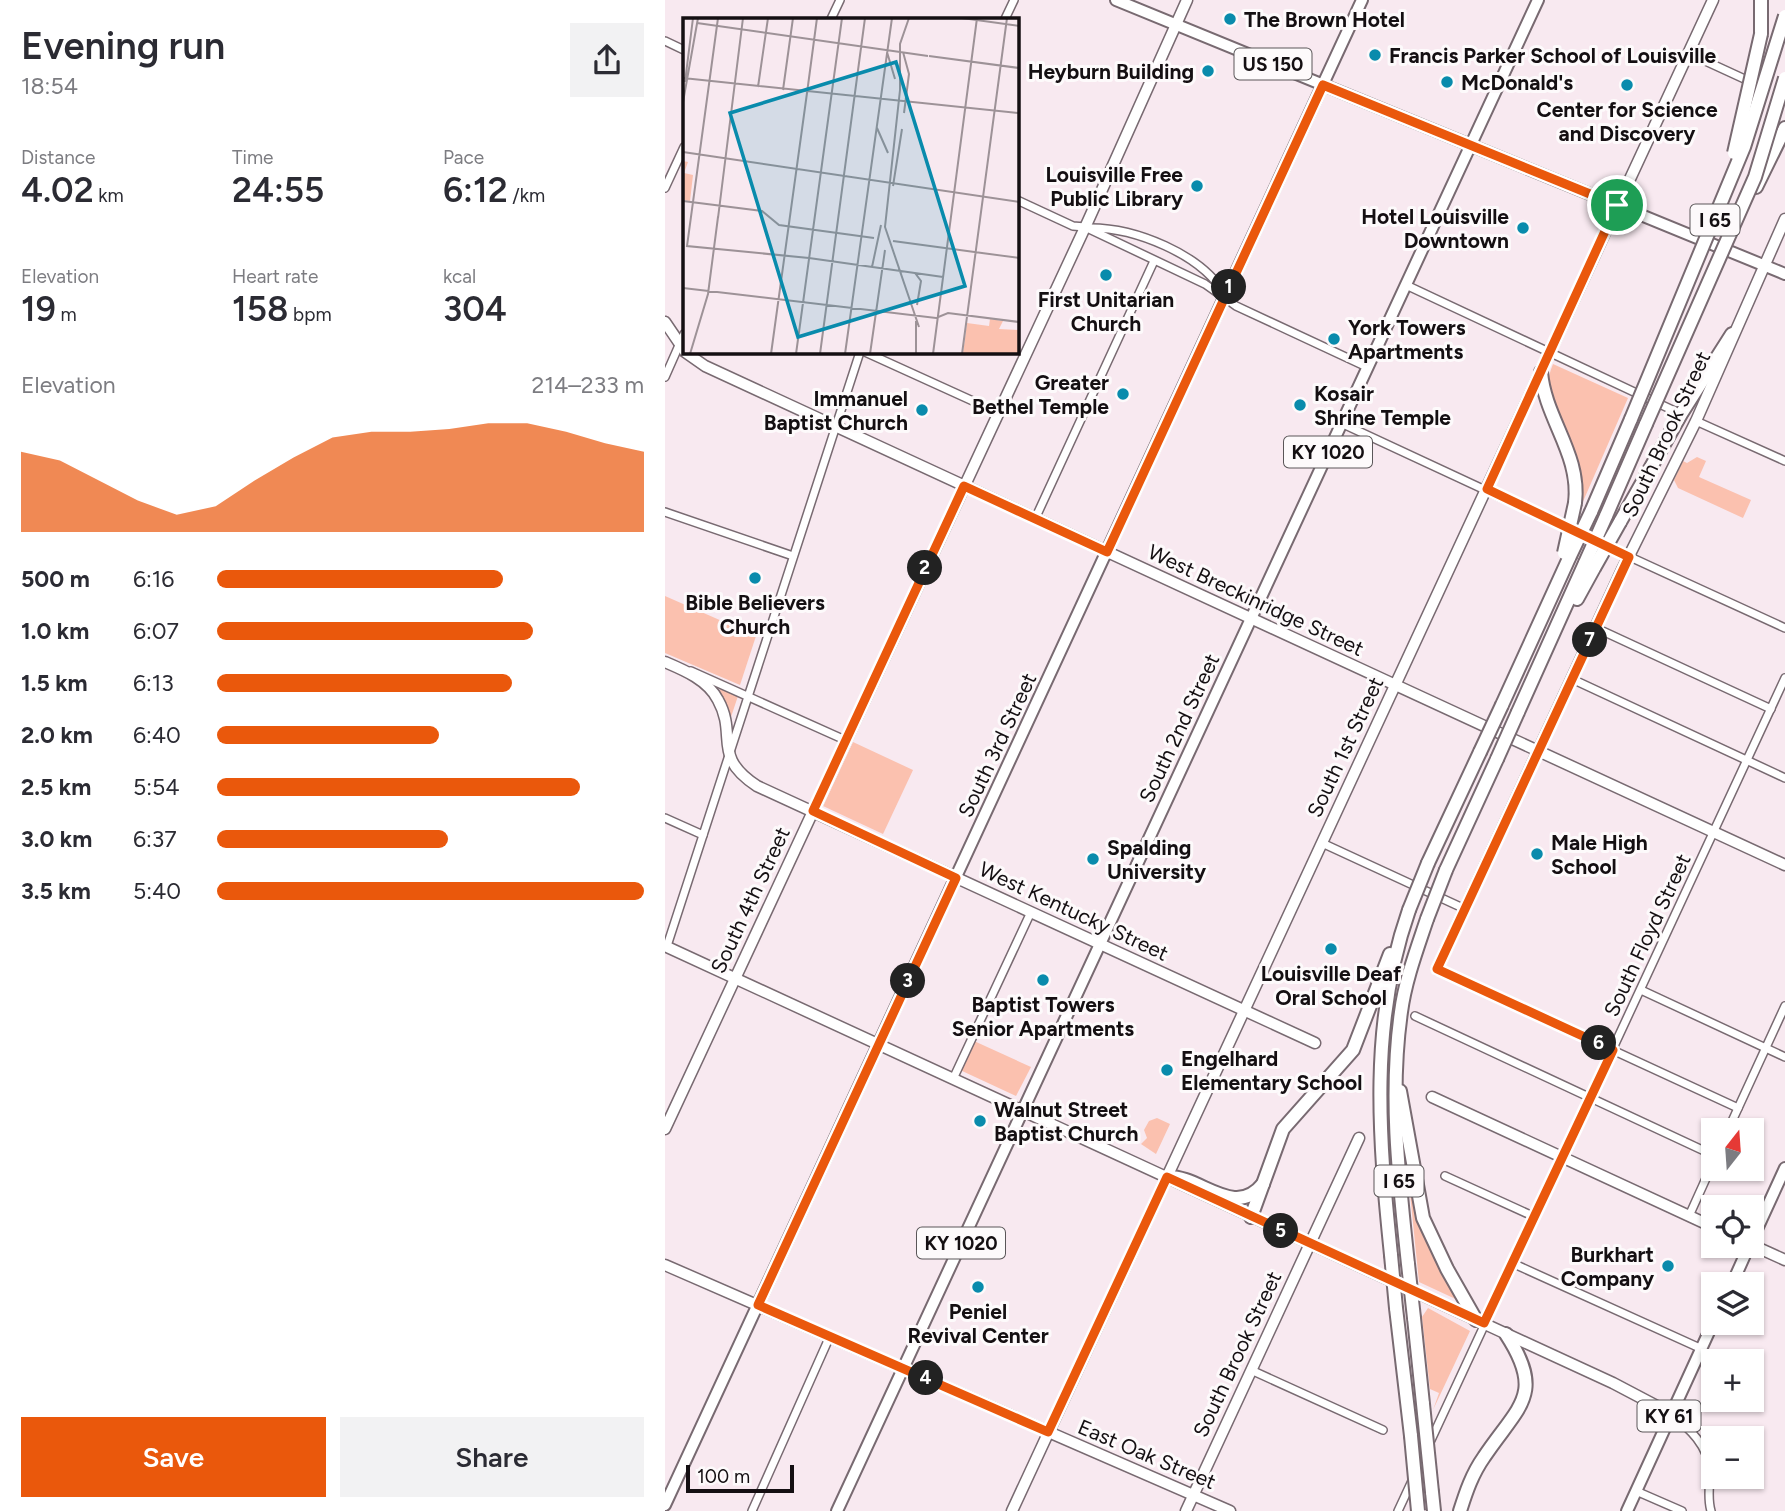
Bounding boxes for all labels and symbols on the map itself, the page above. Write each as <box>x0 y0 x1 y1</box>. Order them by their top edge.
place label: The Brown Hotel <box>1244 7 1405 32</box>
marker: The Brown Hotel <box>1222 11 1238 27</box>
inset map <box>683 18 1019 354</box>
place label: Francis Parker School of Louisville <box>1389 43 1717 68</box>
marker: Francis Parker School of Louisville <box>1367 47 1383 63</box>
road number: US 150 <box>1235 48 1311 80</box>
place label: Heyburn Building <box>1028 59 1194 84</box>
marker: Heyburn Building <box>1200 63 1216 79</box>
place label: McDonald's <box>1461 70 1573 95</box>
marker: McDonald's <box>1439 74 1455 90</box>
marker: Center for Science and Discovery <box>1619 77 1635 93</box>
place label: Center for Science and Discovery <box>1536 97 1718 146</box>
place label: Louisville Free Public Library <box>1046 162 1184 211</box>
pin <box>1587 175 1647 235</box>
marker: Louisville Free Public Library <box>1189 178 1205 194</box>
place label: Hotel Louisville Downtown <box>1361 204 1509 253</box>
road number: I 65 <box>1691 204 1739 235</box>
marker: Hotel Louisville Downtown <box>1515 220 1531 236</box>
marker: First Unitarian Church <box>1098 267 1114 283</box>
pin: 1 <box>1211 270 1247 304</box>
place label: First Unitarian Church <box>1038 287 1174 336</box>
place label: York Towers Apartments <box>1348 315 1466 364</box>
marker: York Towers Apartments <box>1326 331 1342 347</box>
street label: South Brook Street <box>1617 347 1715 521</box>
place label: Greater Bethel Temple <box>972 370 1109 419</box>
place label: Kosair Shrine Temple <box>1314 381 1451 430</box>
place label: Immanuel Baptist Church <box>764 386 908 435</box>
marker: Greater Bethel Temple <box>1115 386 1131 402</box>
marker: Kosair Shrine Temple <box>1292 397 1308 413</box>
marker: Immanuel Baptist Church <box>914 402 930 418</box>
road number: KY 1020 <box>1284 436 1372 467</box>
street label: West Breckinridge Street <box>1144 539 1368 661</box>
pin: 2 <box>908 550 943 586</box>
marker: Bible Believers Church <box>747 570 763 586</box>
place label: Bible Believers Church <box>685 590 825 639</box>
pin: 7 <box>1573 622 1607 658</box>
street label: South 2nd Street <box>1134 650 1224 806</box>
street label: South 3rd Street <box>953 669 1041 821</box>
street label: South 1st Street <box>1302 673 1388 821</box>
street label: South 4th Street <box>705 823 795 977</box>
place label: Male High School <box>1551 830 1648 879</box>
place label: Spalding University <box>1107 835 1207 884</box>
marker: Male High School <box>1529 846 1545 862</box>
street label: South Floyd Street <box>1598 850 1696 1020</box>
marker: Spalding University <box>1085 851 1101 867</box>
street label: West Kentucky Street <box>975 856 1173 966</box>
marker: Louisville Deaf Oral School <box>1323 941 1339 957</box>
place label: Louisville Deaf Oral School <box>1261 961 1402 1010</box>
pin: 3 <box>891 964 925 998</box>
marker: Baptist Towers Senior Apartments <box>1035 972 1051 988</box>
place label: Baptist Towers Senior Apartments <box>952 992 1134 1041</box>
pin: 6 <box>1581 1026 1616 1060</box>
place label: Engelhard Elementary School <box>1181 1046 1362 1095</box>
marker: Engelhard Elementary School <box>1159 1062 1175 1078</box>
place label: Walnut Street Baptist Church <box>994 1097 1138 1146</box>
marker: Walnut Street Baptist Church <box>972 1113 988 1129</box>
north arrow <box>1701 1118 1764 1181</box>
road number: I 65 <box>1375 1166 1423 1196</box>
pin: 5 <box>1263 1214 1299 1248</box>
road number: KY 1020 <box>917 1228 1005 1259</box>
place label: Burkhart Company <box>1561 1242 1655 1291</box>
marker: Burkhart Company <box>1660 1258 1676 1274</box>
street label: South Brook Street <box>1188 1267 1286 1441</box>
marker: Peniel Revival Center <box>970 1279 986 1295</box>
place label: Peniel Revival Center <box>907 1299 1049 1348</box>
pin: 4 <box>909 1360 943 1396</box>
road number: KY 61 <box>1637 1400 1701 1432</box>
street label: East Oak Street <box>1074 1414 1220 1494</box>
scale bar <box>686 1462 795 1494</box>

